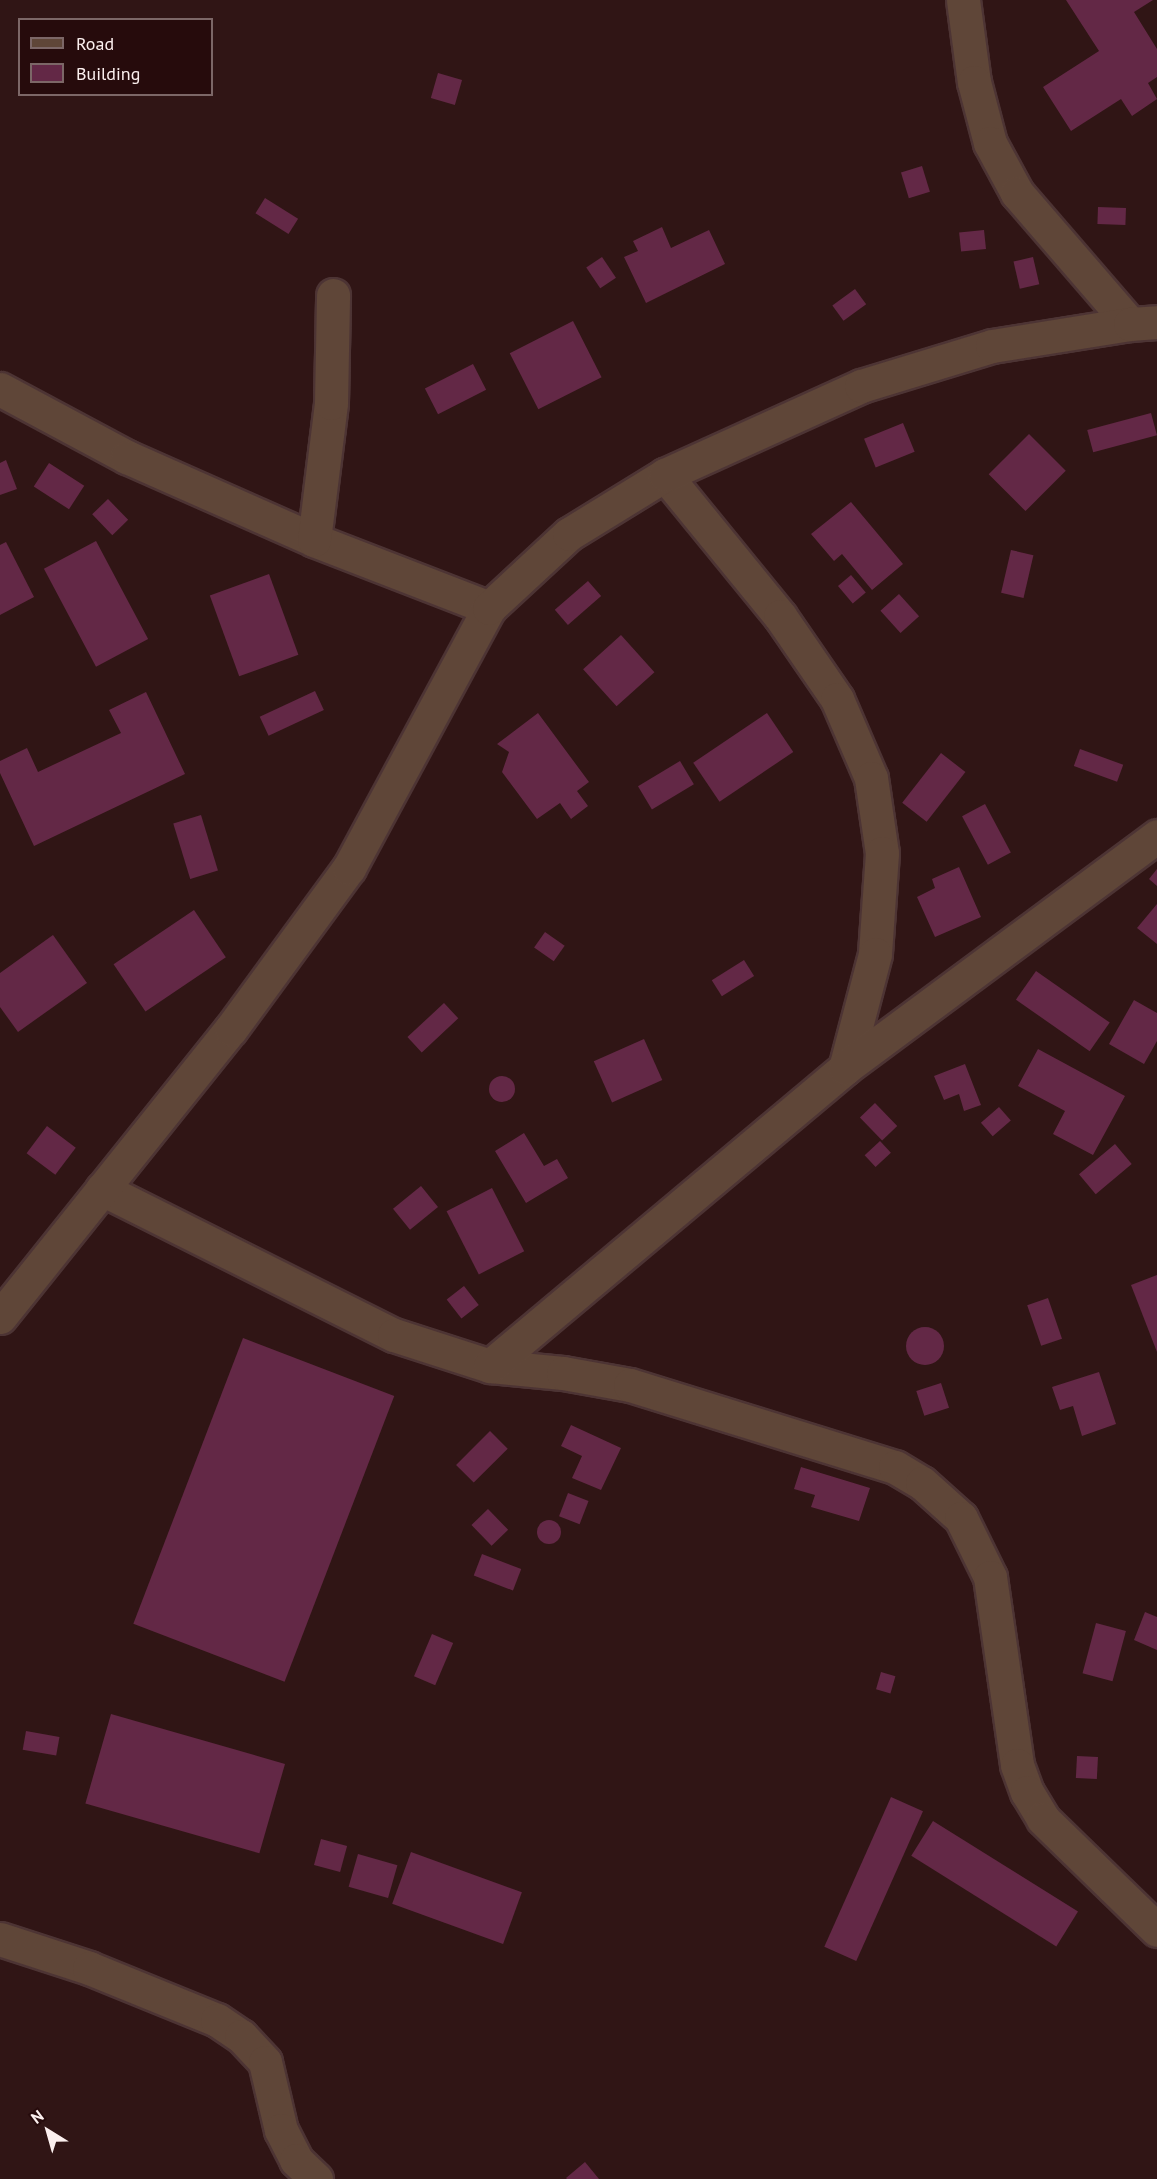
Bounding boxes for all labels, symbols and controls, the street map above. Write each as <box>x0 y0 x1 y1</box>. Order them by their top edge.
legend <box>18 18 213 96</box>
text: Road <box>76 32 114 55</box>
text: Building <box>76 62 140 85</box>
north arrow <box>18 2101 78 2161</box>
text: N <box>27 2105 47 2128</box>

